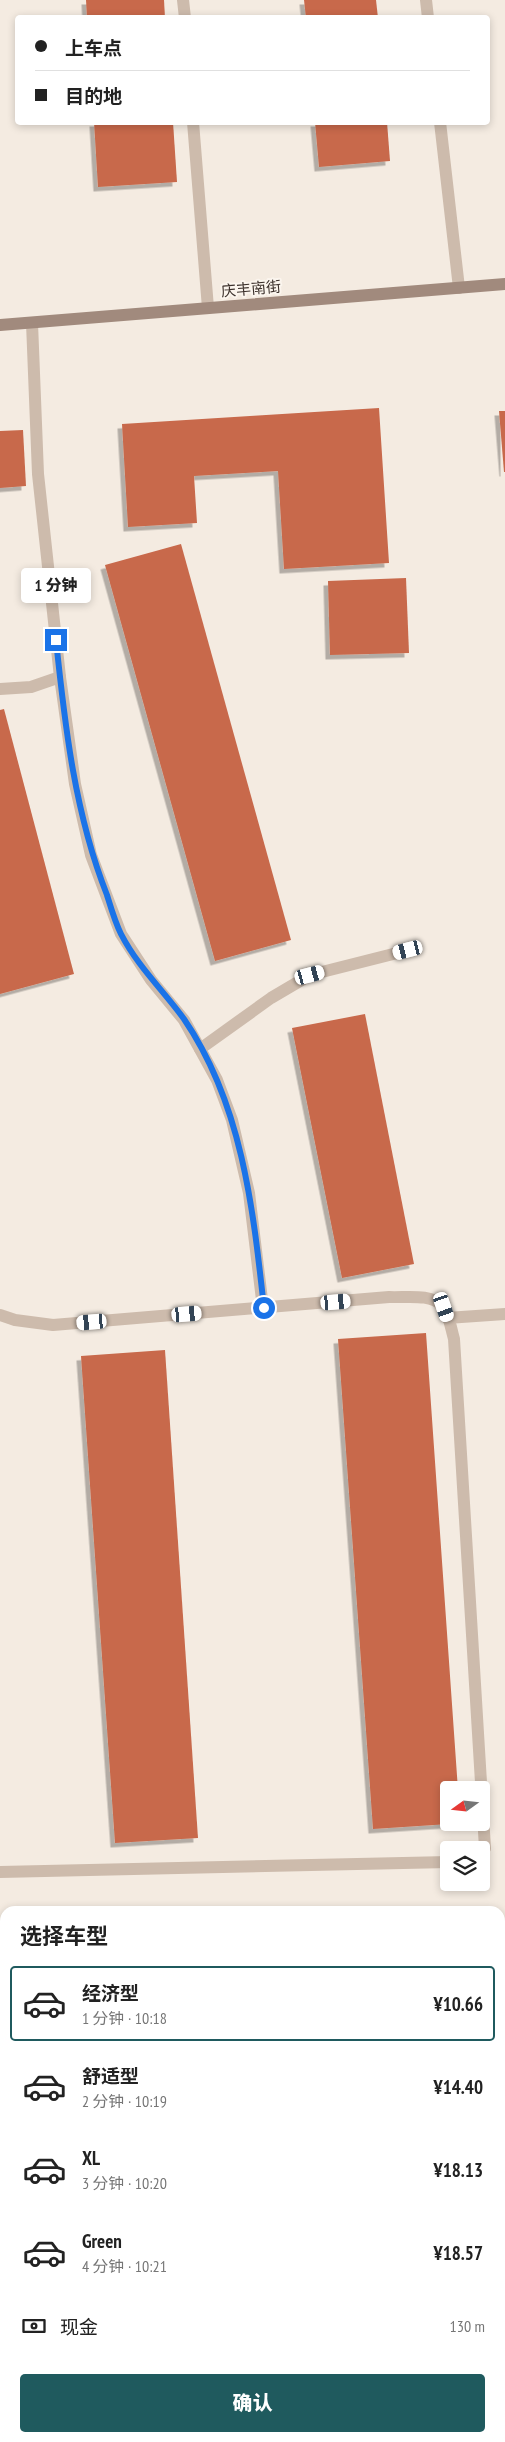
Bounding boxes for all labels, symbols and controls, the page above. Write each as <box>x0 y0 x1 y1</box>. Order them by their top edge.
text: 上车点 <box>65 36 122 60</box>
text: 目的地 <box>65 84 122 108</box>
street label: 庆丰南街 <box>220 276 282 301</box>
callout: 1 分钟 <box>21 568 91 602</box>
text: 1 分钟 <box>35 575 77 595</box>
route end <box>45 629 67 651</box>
car <box>391 939 424 961</box>
car <box>293 964 326 986</box>
car <box>432 1290 455 1324</box>
car <box>320 1293 351 1311</box>
route start <box>253 1297 275 1319</box>
car <box>171 1305 202 1323</box>
car <box>76 1313 107 1331</box>
north arrow <box>440 1781 490 1831</box>
map controls <box>440 1781 490 1891</box>
button: layers <box>440 1841 490 1891</box>
text: 选择车型 <box>20 1922 108 1950</box>
icon: car <box>22 1981 67 2026</box>
text: 经济型 <box>82 1981 139 2005</box>
text: ¥10.66 <box>434 1992 483 2016</box>
text: 1 分钟 · 10:18 <box>82 2008 167 2028</box>
icon: car <box>22 2064 67 2109</box>
text: 舒适型 <box>82 2064 139 2088</box>
text: ¥14.40 <box>434 2075 483 2099</box>
text: 2 分钟 · 10:19 <box>82 2091 167 2111</box>
text: XL <box>82 2146 100 2170</box>
icon: car <box>22 2147 67 2192</box>
text: ¥18.13 <box>434 2158 483 2182</box>
text: 3 分钟 · 10:20 <box>82 2173 167 2193</box>
text: Green <box>82 2229 122 2253</box>
icon: car <box>22 2230 67 2275</box>
text: ¥18.57 <box>434 2241 483 2265</box>
text: 4 分钟 · 10:21 <box>82 2256 167 2276</box>
icon: cash <box>20 2312 48 2340</box>
text: 现金 <box>60 2315 98 2339</box>
text: 130 m <box>450 2316 485 2336</box>
button: 确认 <box>20 2374 485 2432</box>

